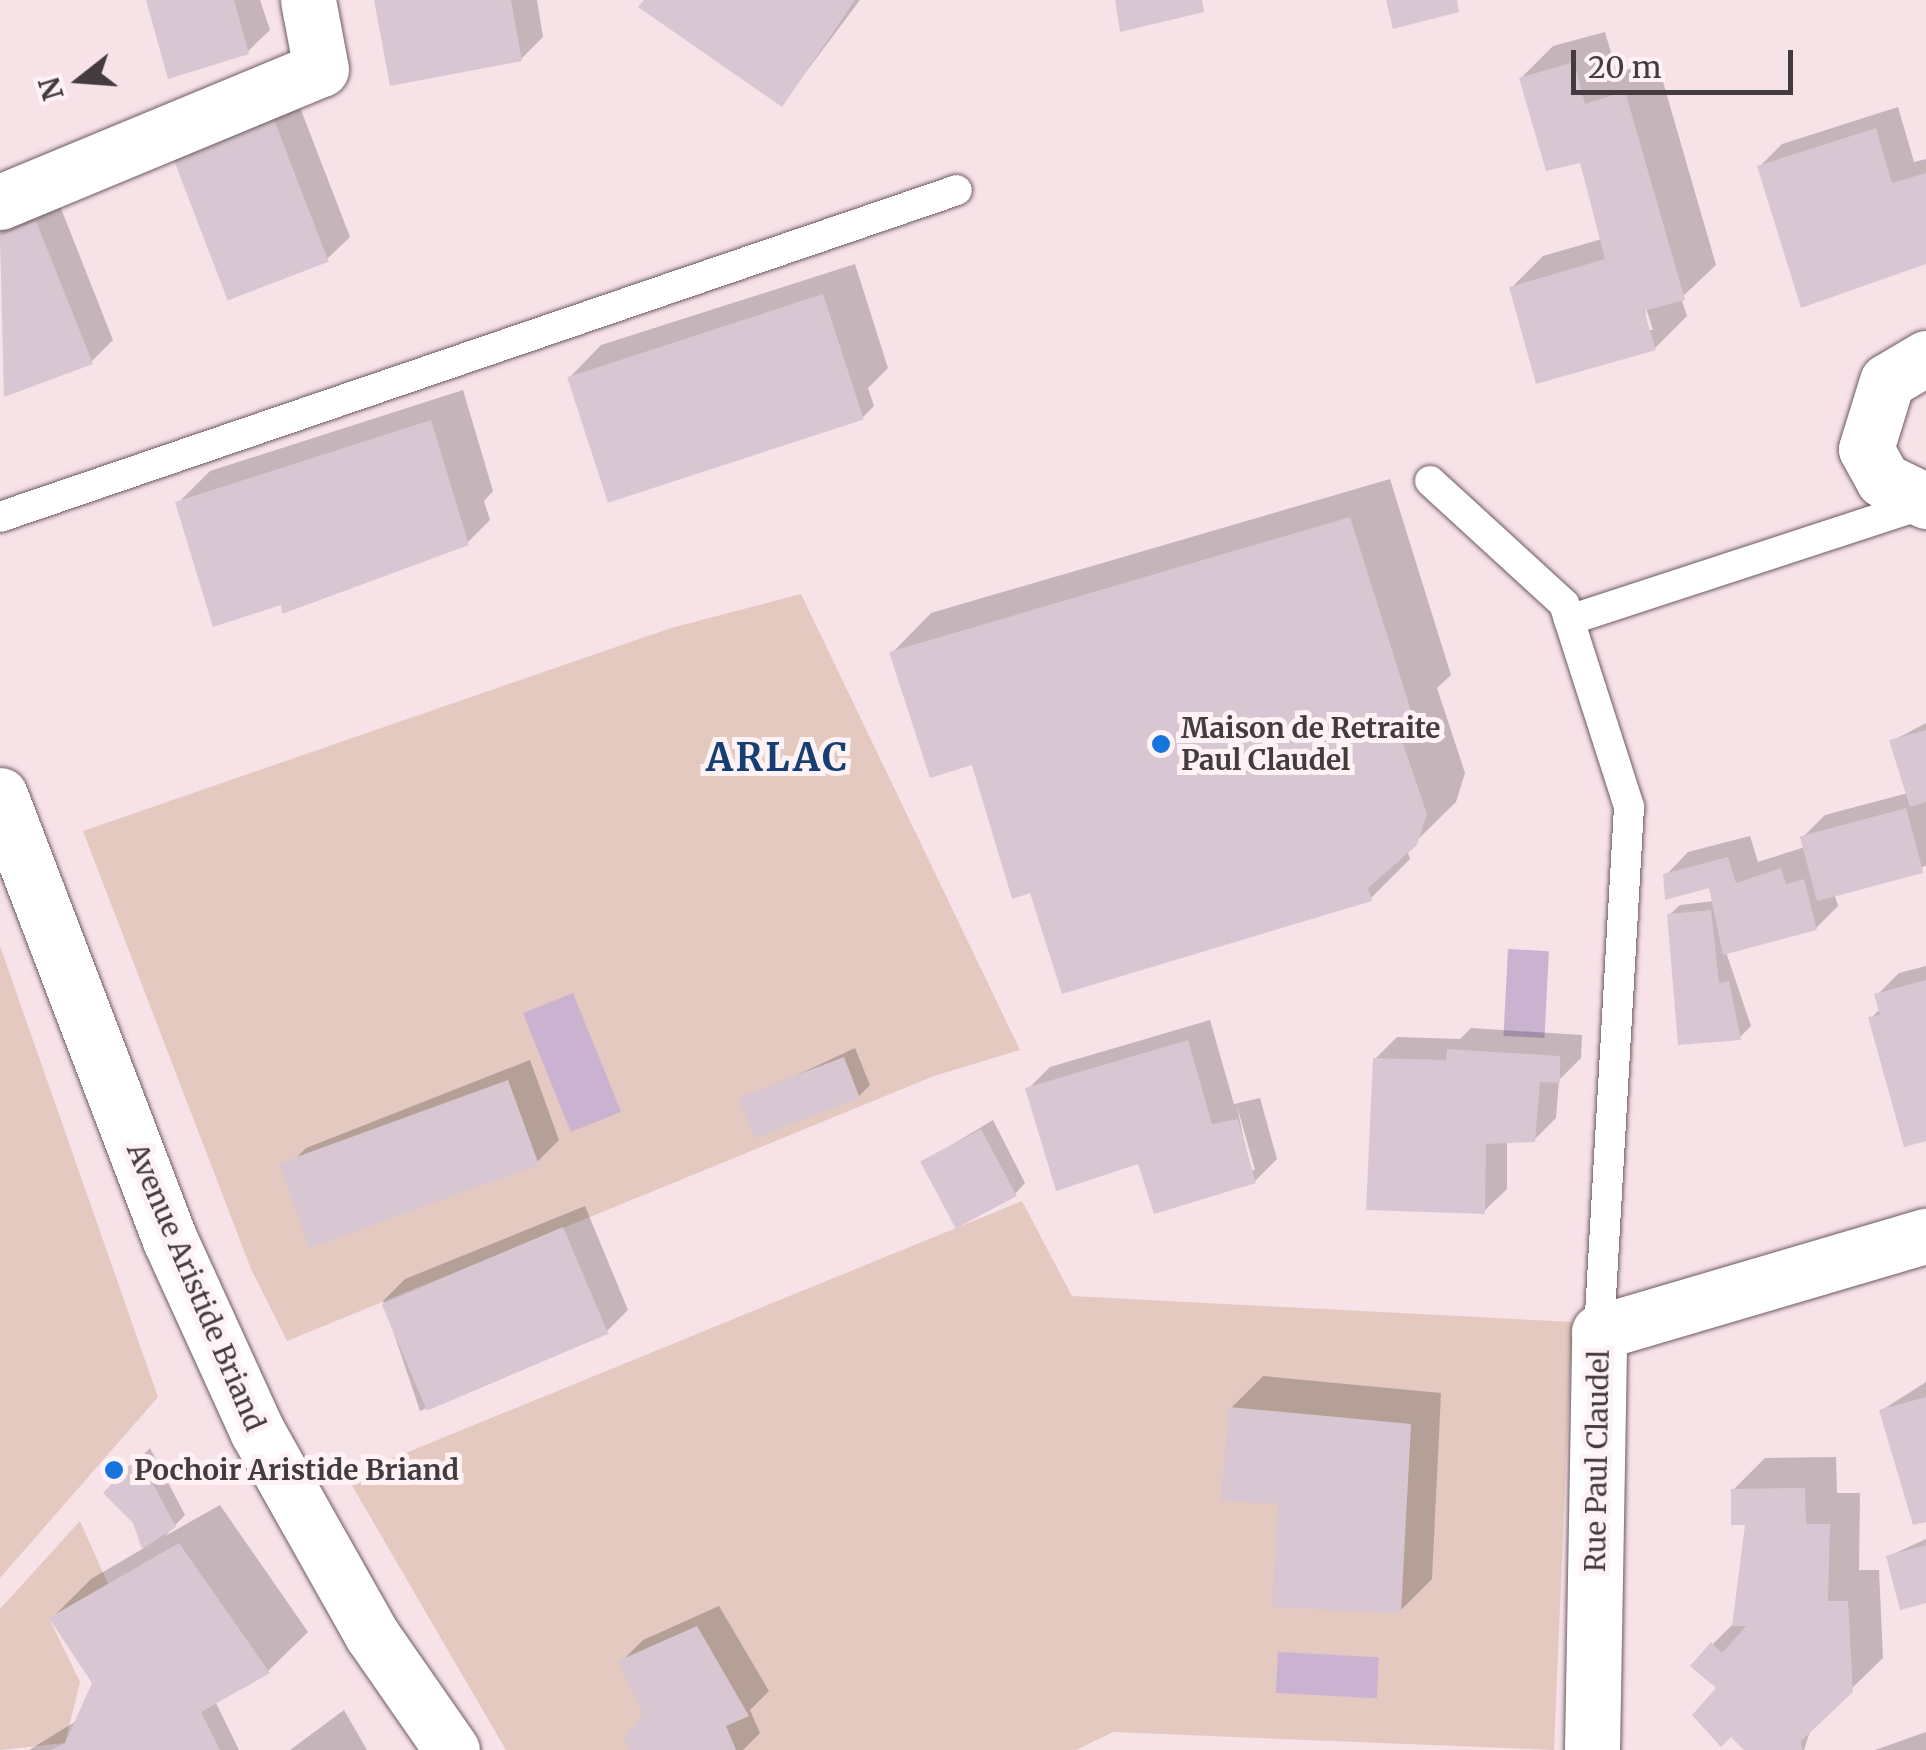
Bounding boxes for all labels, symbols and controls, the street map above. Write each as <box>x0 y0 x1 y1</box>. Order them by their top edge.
north arrow <box>30 30 130 130</box>
scale bar <box>1576 30 1798 92</box>
text: 20 m <box>1588 48 1661 86</box>
text: N <box>31 73 72 105</box>
place label: Maison de Retraite Paul Claudel <box>1181 711 1440 777</box>
marker: Maison de Retraite Paul Claudel <box>1150 733 1172 755</box>
district label: ARLAC <box>706 735 850 781</box>
street label: Avenue Aristide Briand <box>120 1138 272 1436</box>
street label: Rue Paul Claudel <box>1578 1350 1616 1572</box>
place label: Pochoir Aristide Briand <box>134 1453 459 1487</box>
marker: Pochoir Aristide Briand <box>103 1459 125 1481</box>

